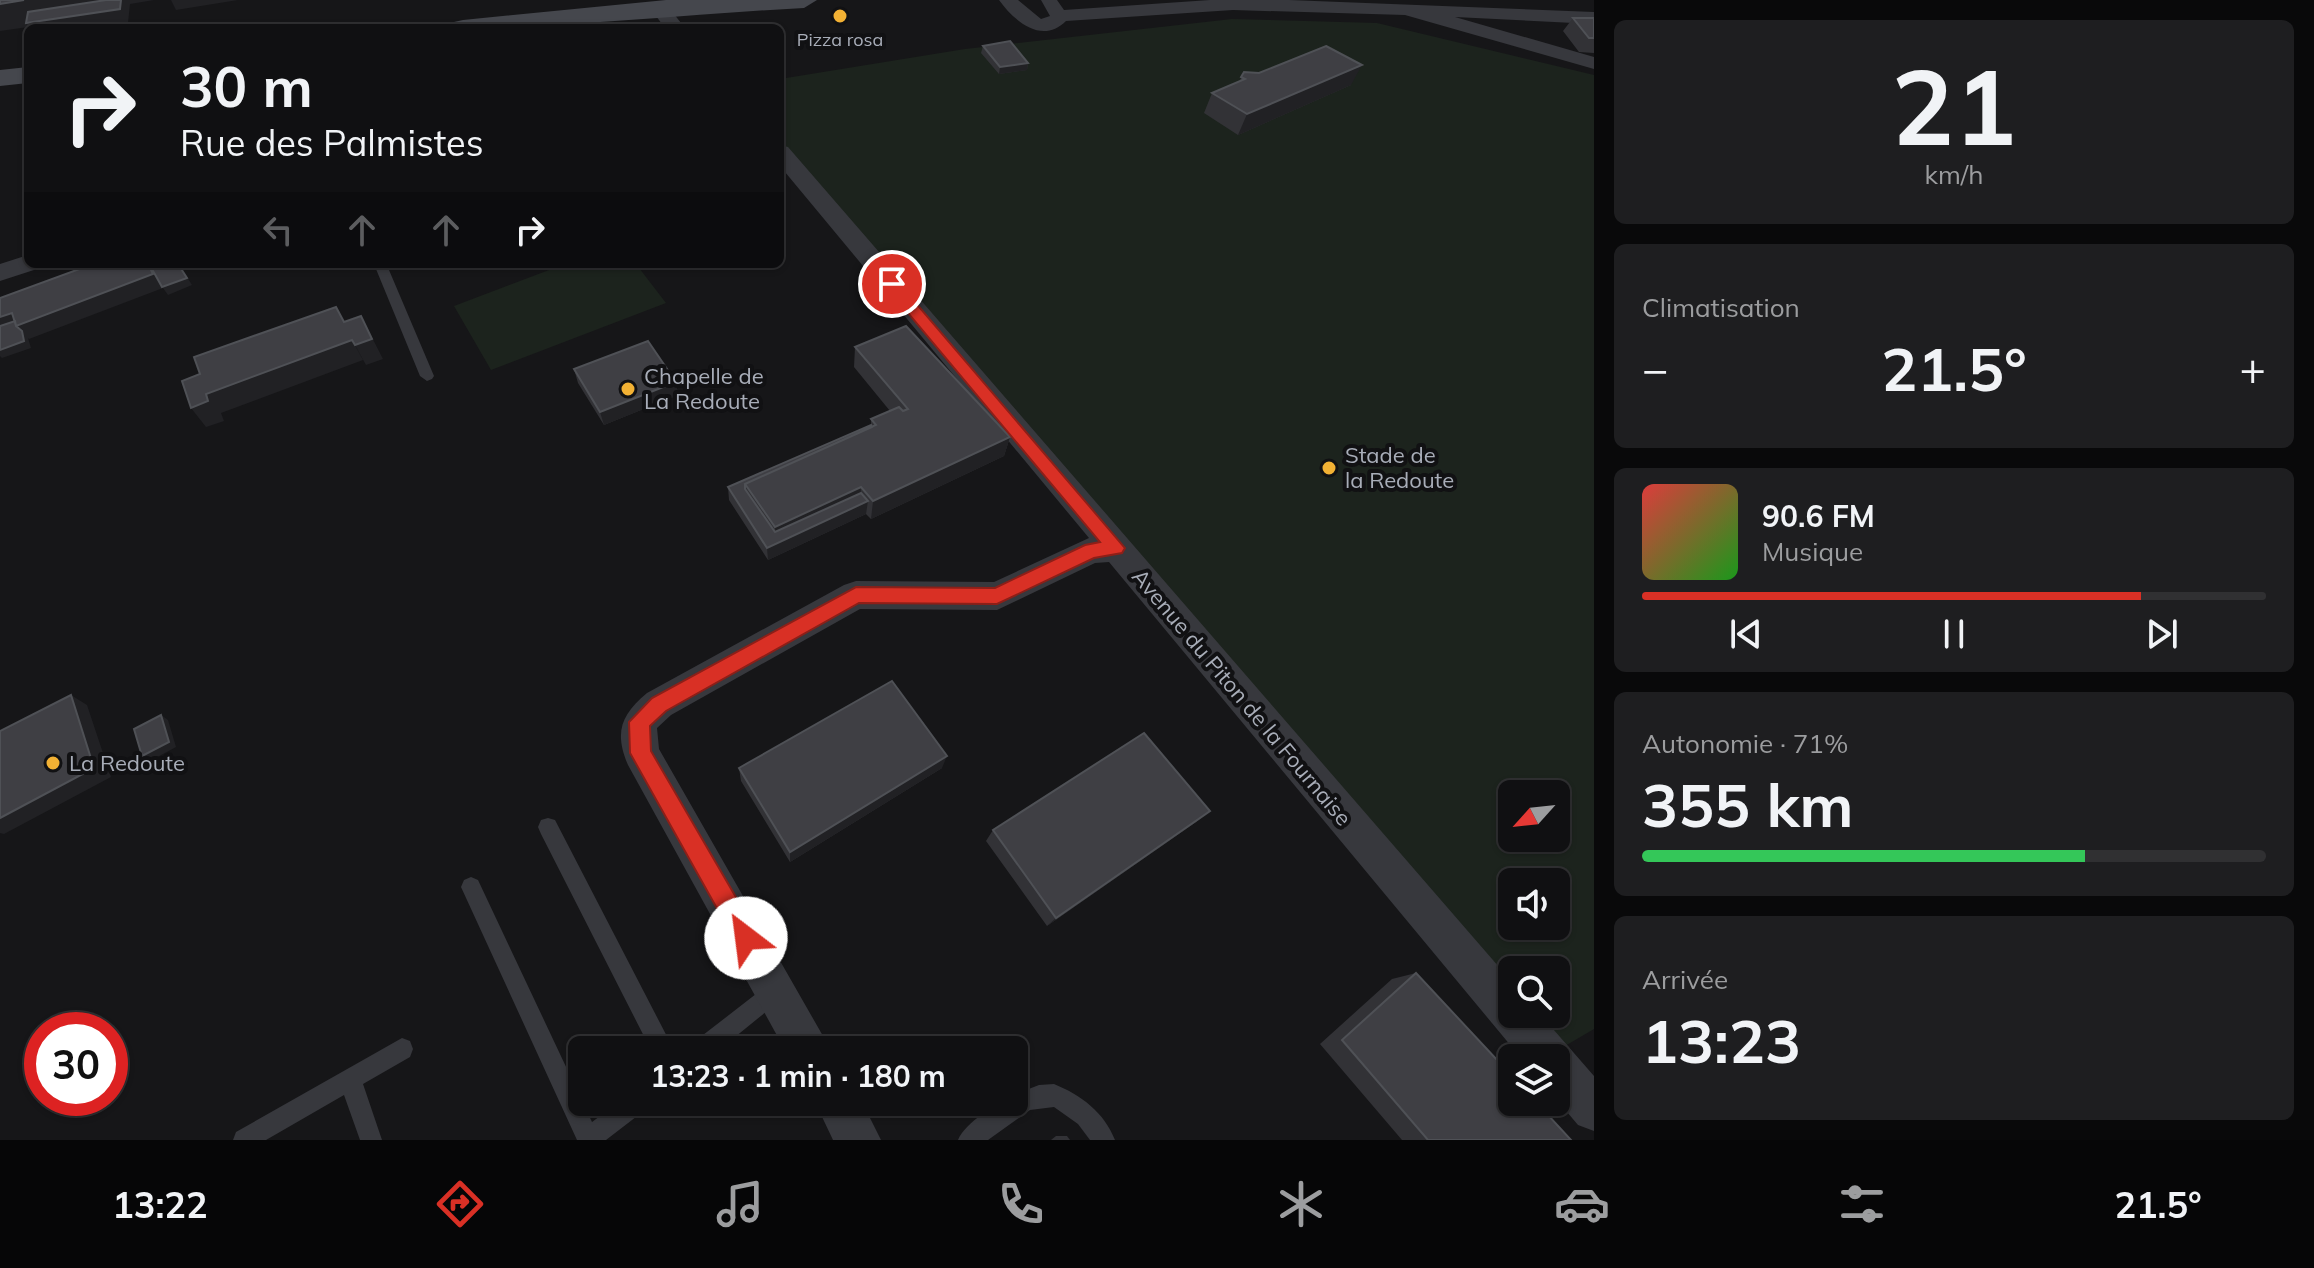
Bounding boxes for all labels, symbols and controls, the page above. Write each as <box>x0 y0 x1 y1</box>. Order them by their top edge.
marker: Pizza rosa <box>831 7 849 25</box>
place label: Pizza rosa <box>797 28 883 51</box>
text: 21 <box>1892 40 2016 171</box>
text: 30 m <box>180 51 313 121</box>
icon: right <box>48 56 152 160</box>
text: Rue des Palmistes <box>180 120 484 165</box>
text: km/h <box>1925 158 1983 191</box>
icon: left <box>256 208 300 252</box>
icon: ahead <box>340 208 384 252</box>
icon: ahead <box>424 208 468 252</box>
icon: right <box>508 208 552 252</box>
pin <box>858 250 926 318</box>
icon: arrive <box>870 262 914 306</box>
text: Climatisation <box>1642 291 1800 324</box>
text: 21.5° <box>1881 331 2027 406</box>
text: − <box>1642 341 1668 396</box>
text: + <box>2240 341 2266 396</box>
place label: Chapelle de La Redoute <box>644 362 764 415</box>
marker: Chapelle de La Redoute <box>619 380 637 398</box>
place label: Stade de la Redoute <box>1345 441 1454 494</box>
marker: Stade de la Redoute <box>1320 459 1338 477</box>
text: 90.6 FM <box>1762 497 1875 535</box>
text: Musique <box>1762 535 1863 568</box>
street label: Avenue du Piton de la Fournaise <box>1126 563 1358 831</box>
icon: previous <box>1724 612 1768 656</box>
icon: pause <box>1932 612 1976 656</box>
icon: next <box>2140 612 2184 656</box>
text: Autonomie · 71% <box>1642 727 1848 760</box>
place label: La Redoute <box>69 749 185 777</box>
marker: La Redoute <box>44 754 62 772</box>
text: 355 km <box>1642 767 1854 842</box>
north arrow <box>1498 780 1570 852</box>
map controls <box>1498 780 1570 1116</box>
button: sound <box>1498 868 1570 940</box>
position arrow <box>704 896 788 980</box>
button: search <box>1498 956 1570 1028</box>
text: Arrivée <box>1642 963 1728 996</box>
text: 13:23 <box>1642 1003 1801 1078</box>
speed limit sign: 30 <box>24 1012 128 1116</box>
button: layers <box>1498 1044 1570 1116</box>
text: 13:23 · 1 min · 180 m <box>650 1057 946 1095</box>
icon: directions <box>432 1176 488 1232</box>
icon: music <box>712 1176 768 1232</box>
icon: phone <box>993 1176 1049 1232</box>
icon: climate <box>1273 1176 1329 1232</box>
icon: car <box>1554 1176 1610 1232</box>
icon: filters <box>1834 1176 1890 1232</box>
text: 13:22 <box>112 1182 208 1227</box>
text: 21.5° <box>2114 1182 2202 1227</box>

